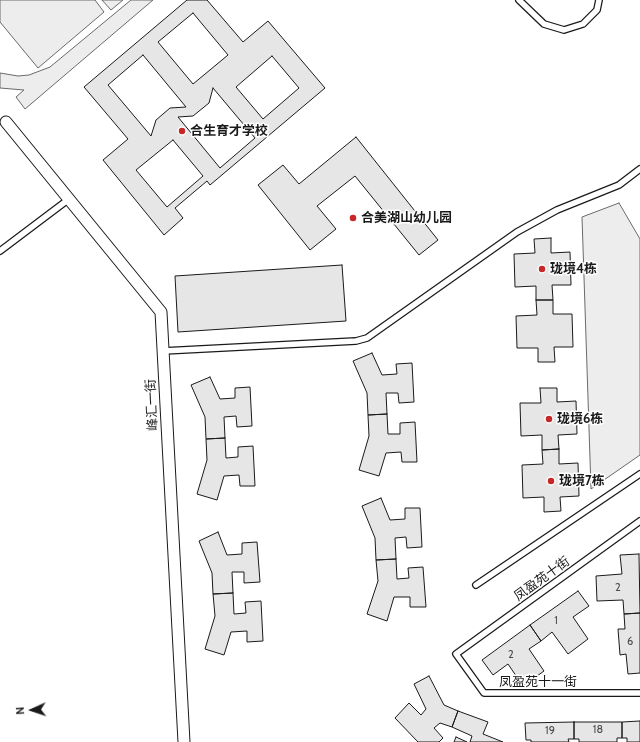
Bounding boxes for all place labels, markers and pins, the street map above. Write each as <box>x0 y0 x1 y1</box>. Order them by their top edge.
place label: 合生育才学校 <box>190 123 268 139</box>
marker: 合生育才学校 <box>177 126 187 136</box>
place label: 合美湖山幼儿园 <box>361 210 452 226</box>
marker: 合美湖山幼儿园 <box>348 213 358 223</box>
place label: 珑境4栋 <box>550 261 597 277</box>
marker: 珑境4栋 <box>537 264 547 274</box>
place label: 珑境6栋 <box>557 411 603 427</box>
marker: 珑境6栋 <box>544 414 554 424</box>
place label: 珑境7栋 <box>559 473 605 489</box>
marker: 珑境7栋 <box>546 476 556 486</box>

